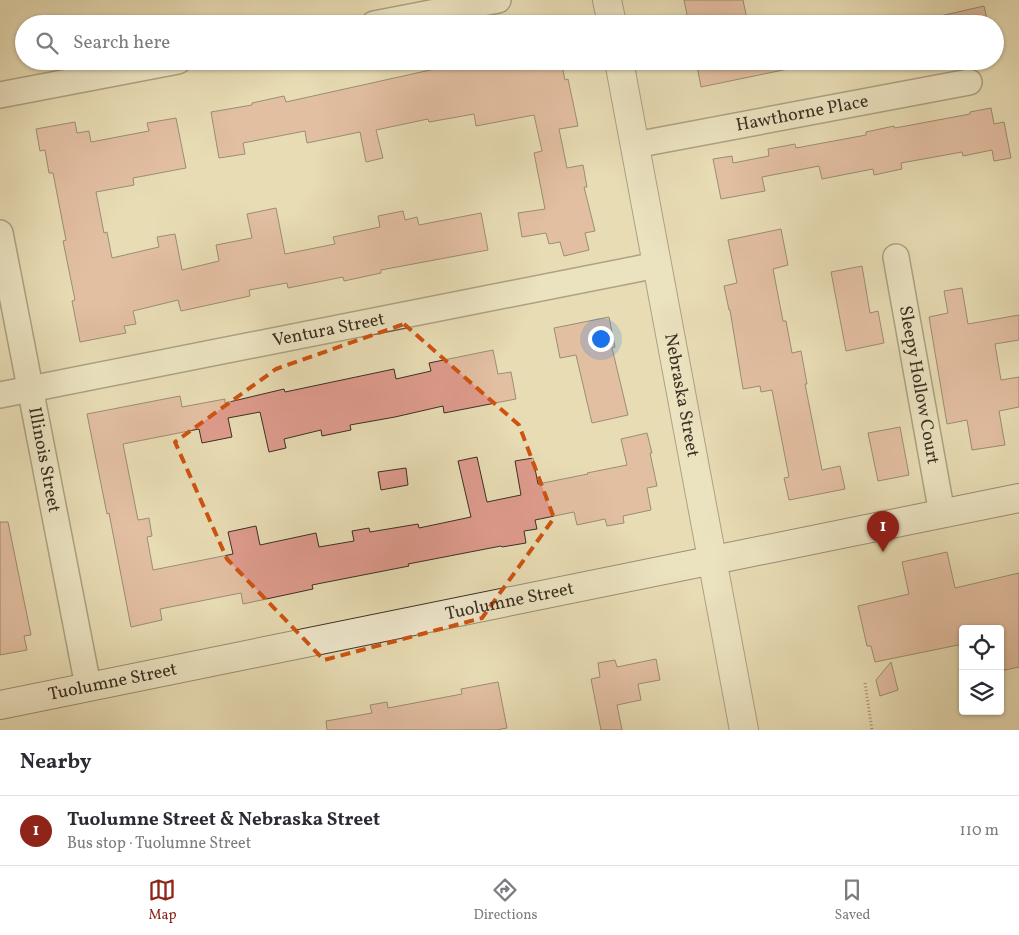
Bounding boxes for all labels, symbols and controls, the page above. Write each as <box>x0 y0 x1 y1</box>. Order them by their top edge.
search box <box>15 15 1004 70</box>
icon: search <box>33 29 61 57</box>
text: Search here <box>73 30 170 56</box>
street label: Hawthorne Place <box>734 89 870 138</box>
street label: Sleepy Hollow Court <box>892 304 945 466</box>
street label: Ventura Street <box>270 307 387 353</box>
your location <box>588 326 614 352</box>
street label: Nebraska Street <box>658 331 705 459</box>
street label: Illinois Street <box>22 405 67 515</box>
pin: 1 <box>867 511 899 552</box>
street label: Tuolumne Street <box>443 576 576 627</box>
map controls <box>959 625 1004 715</box>
button: locate <box>959 625 1004 670</box>
street label: Tuolumne Street <box>46 657 179 707</box>
button: layers <box>959 670 1004 715</box>
text: Nearby <box>20 748 91 777</box>
text: Tuolumne Street & Nebraska Street <box>67 807 380 833</box>
text: 1 <box>33 820 39 842</box>
text: 110 m <box>960 820 999 842</box>
text: Bus stop · Tuolumne Street <box>67 833 251 855</box>
tab: Map <box>148 876 176 925</box>
tab: Directions <box>473 876 538 925</box>
tab: Saved <box>834 876 871 925</box>

